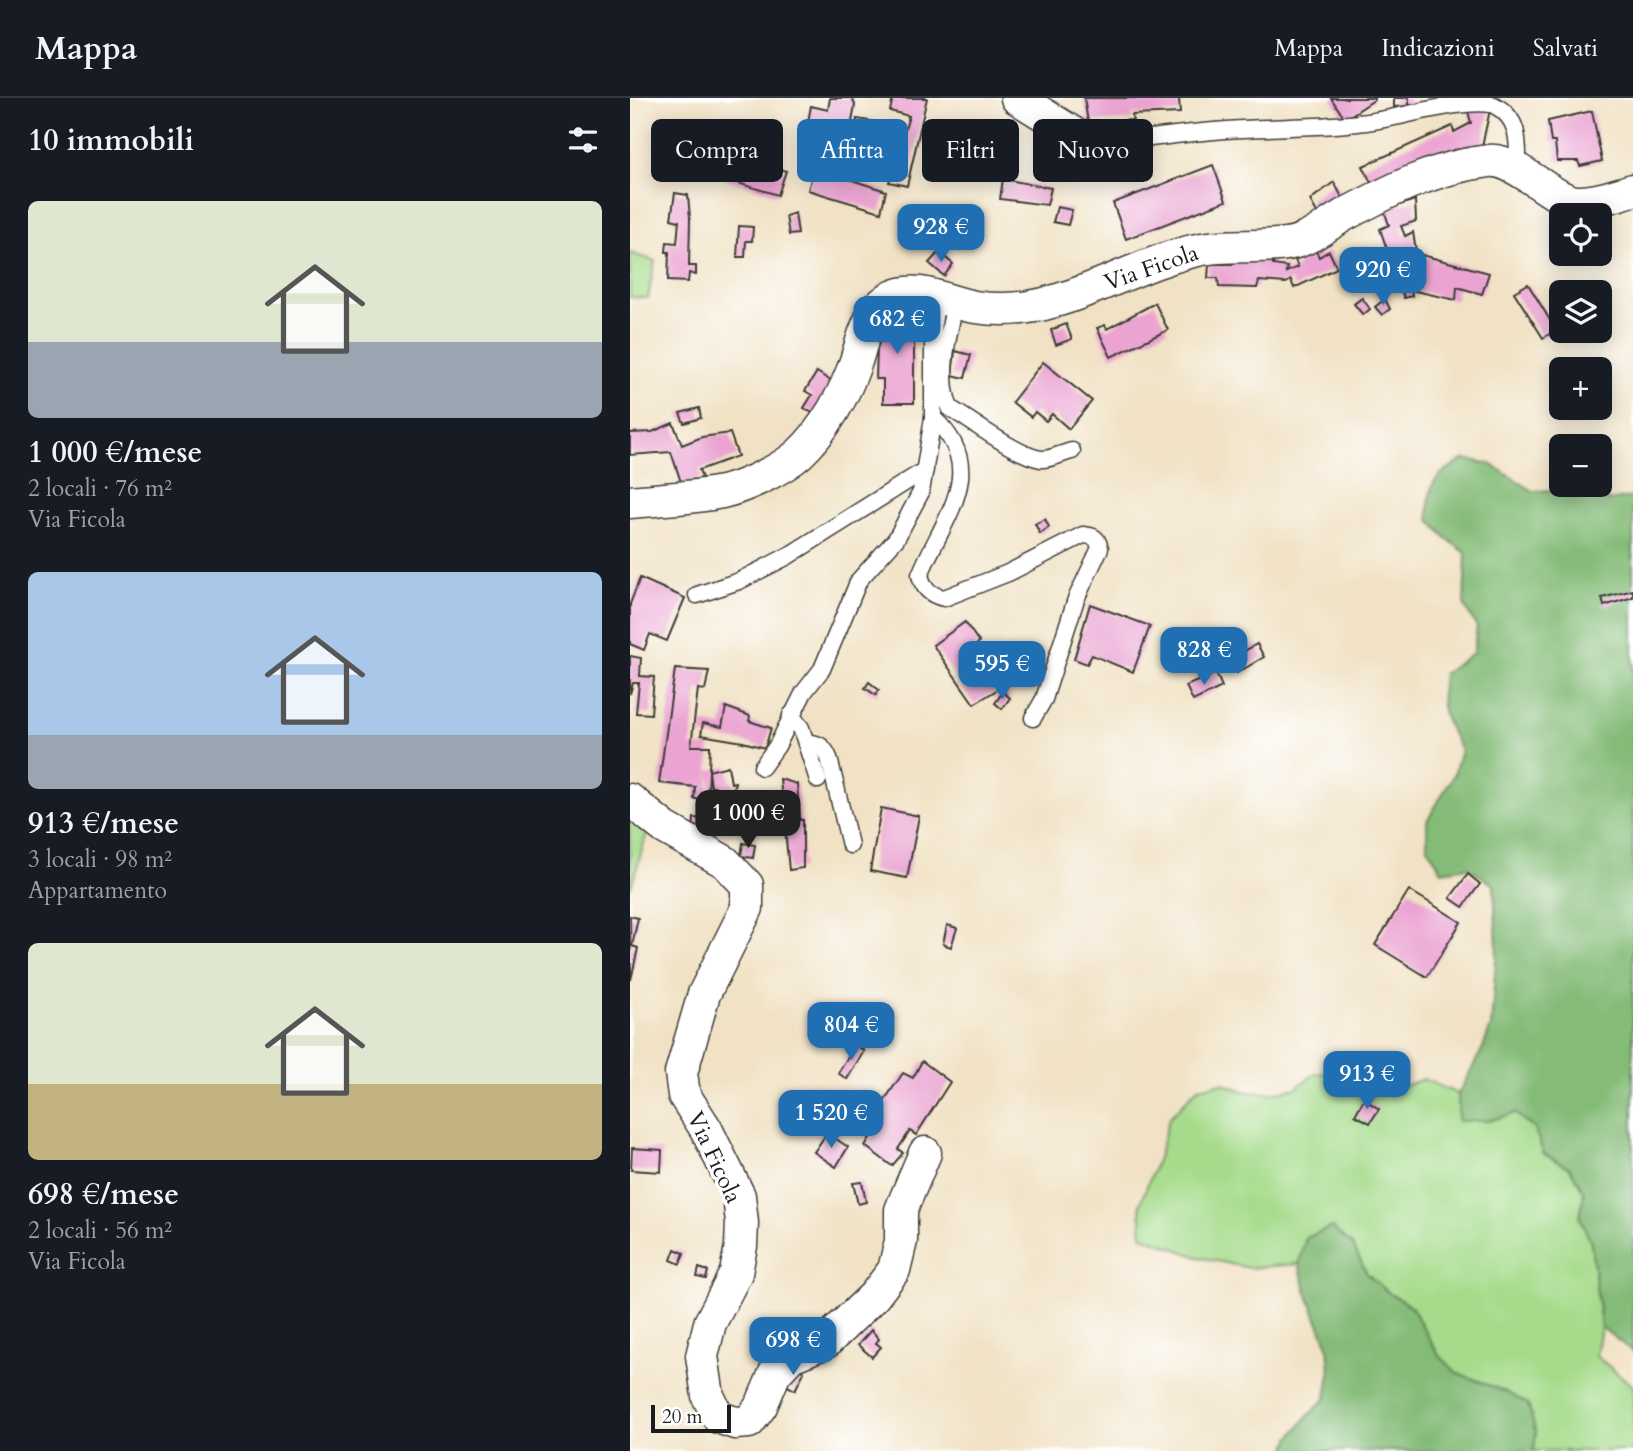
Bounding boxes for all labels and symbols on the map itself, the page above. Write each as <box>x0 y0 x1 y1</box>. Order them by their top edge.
pin: 928 € <box>892 204 990 264</box>
street label: Via Ficola <box>1100 237 1202 298</box>
pin: 920 € <box>1334 248 1432 307</box>
pin: 682 € <box>848 296 946 356</box>
pin: 828 € <box>1155 628 1253 687</box>
pin: 595 € <box>953 642 1051 701</box>
pin: 1 000 € <box>683 790 813 850</box>
pin: 804 € <box>802 1002 900 1062</box>
pin: 913 € <box>1318 1052 1416 1111</box>
pin: 1 520 € <box>766 1090 896 1150</box>
street label: Via Ficola <box>680 1106 749 1208</box>
pin: 698 € <box>744 1318 842 1377</box>
scale bar <box>651 1402 732 1434</box>

